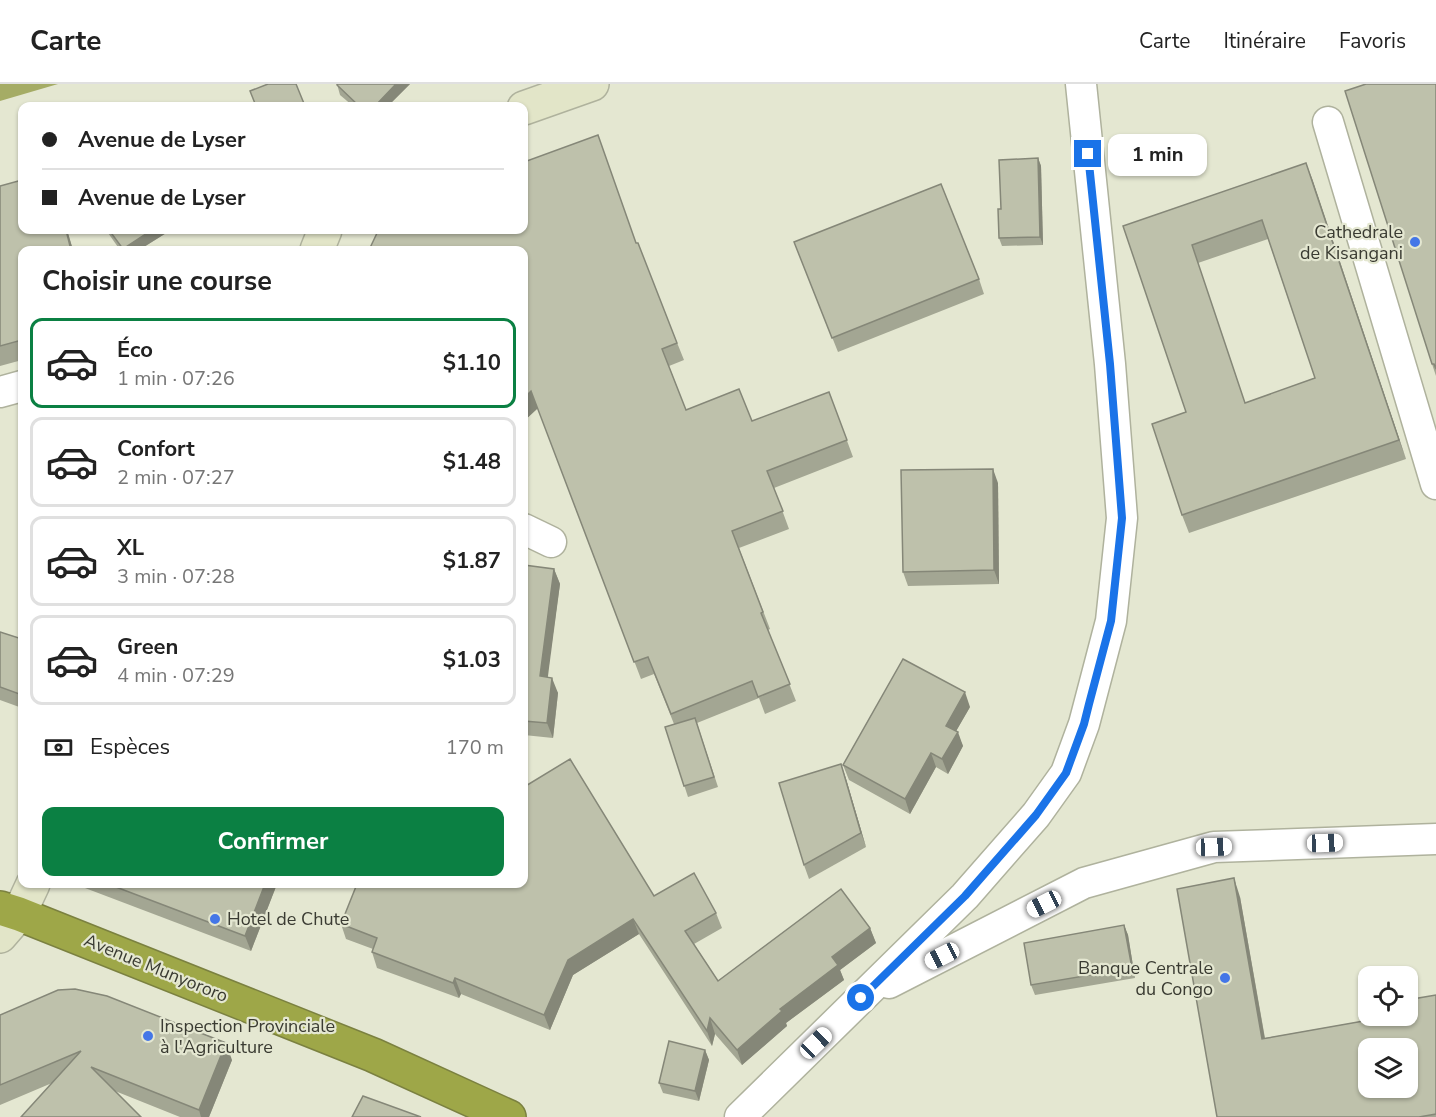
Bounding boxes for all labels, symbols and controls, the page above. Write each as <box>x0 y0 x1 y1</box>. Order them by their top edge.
text: Carte <box>30 22 101 60</box>
text: Carte <box>1139 27 1190 55</box>
text: Itinéraire <box>1223 27 1306 55</box>
text: Favoris <box>1339 27 1406 55</box>
text: Avenue de Lyser <box>78 125 246 155</box>
callout: 1 min <box>1109 133 1208 175</box>
route end <box>1074 140 1101 167</box>
text: 1 min <box>1132 141 1183 168</box>
text: Avenue de Lyser <box>78 183 246 213</box>
place label: Cathedrale de Kisangani <box>1300 220 1403 265</box>
marker: Cathedrale de Kisangani <box>1408 235 1422 249</box>
text: Choisir une course <box>42 263 272 300</box>
text: Éco <box>117 335 153 365</box>
icon: car <box>45 336 99 390</box>
text: $1.10 <box>443 348 501 378</box>
text: 1 min · 07:26 <box>117 365 235 392</box>
text: Confort <box>117 434 195 464</box>
icon: car <box>45 435 99 489</box>
text: $1.48 <box>443 447 501 477</box>
text: 2 min · 07:27 <box>117 464 235 491</box>
text: XL <box>117 533 144 563</box>
icon: car <box>45 534 99 588</box>
text: $1.87 <box>443 546 501 576</box>
text: 3 min · 07:28 <box>117 563 235 590</box>
text: Green <box>117 632 178 662</box>
icon: car <box>45 633 99 687</box>
text: $1.03 <box>443 645 501 675</box>
text: 4 min · 07:29 <box>117 662 235 689</box>
icon: cash <box>42 731 75 764</box>
text: Espèces <box>90 732 170 762</box>
text: 170 m <box>446 734 504 761</box>
button: Confirmer <box>42 807 504 876</box>
car <box>1307 833 1343 853</box>
car <box>1196 837 1232 857</box>
car <box>1024 888 1064 920</box>
place label: Hotel de Chute <box>227 907 349 931</box>
marker: Hotel de Chute <box>208 912 222 926</box>
street label: Avenue Munyororo <box>80 928 232 1008</box>
car <box>922 940 962 972</box>
place label: Banque Centrale du Congo <box>1078 956 1213 1001</box>
map controls <box>1358 966 1418 1098</box>
button: locate <box>1358 966 1418 1026</box>
marker: Banque Centrale du Congo <box>1218 971 1232 985</box>
route start <box>847 984 874 1011</box>
place label: Inspection Provinciale à l'Agriculture <box>160 1014 335 1059</box>
car <box>797 1024 835 1062</box>
marker: Inspection Provinciale à l'Agriculture <box>141 1029 155 1043</box>
button: layers <box>1358 1038 1418 1098</box>

